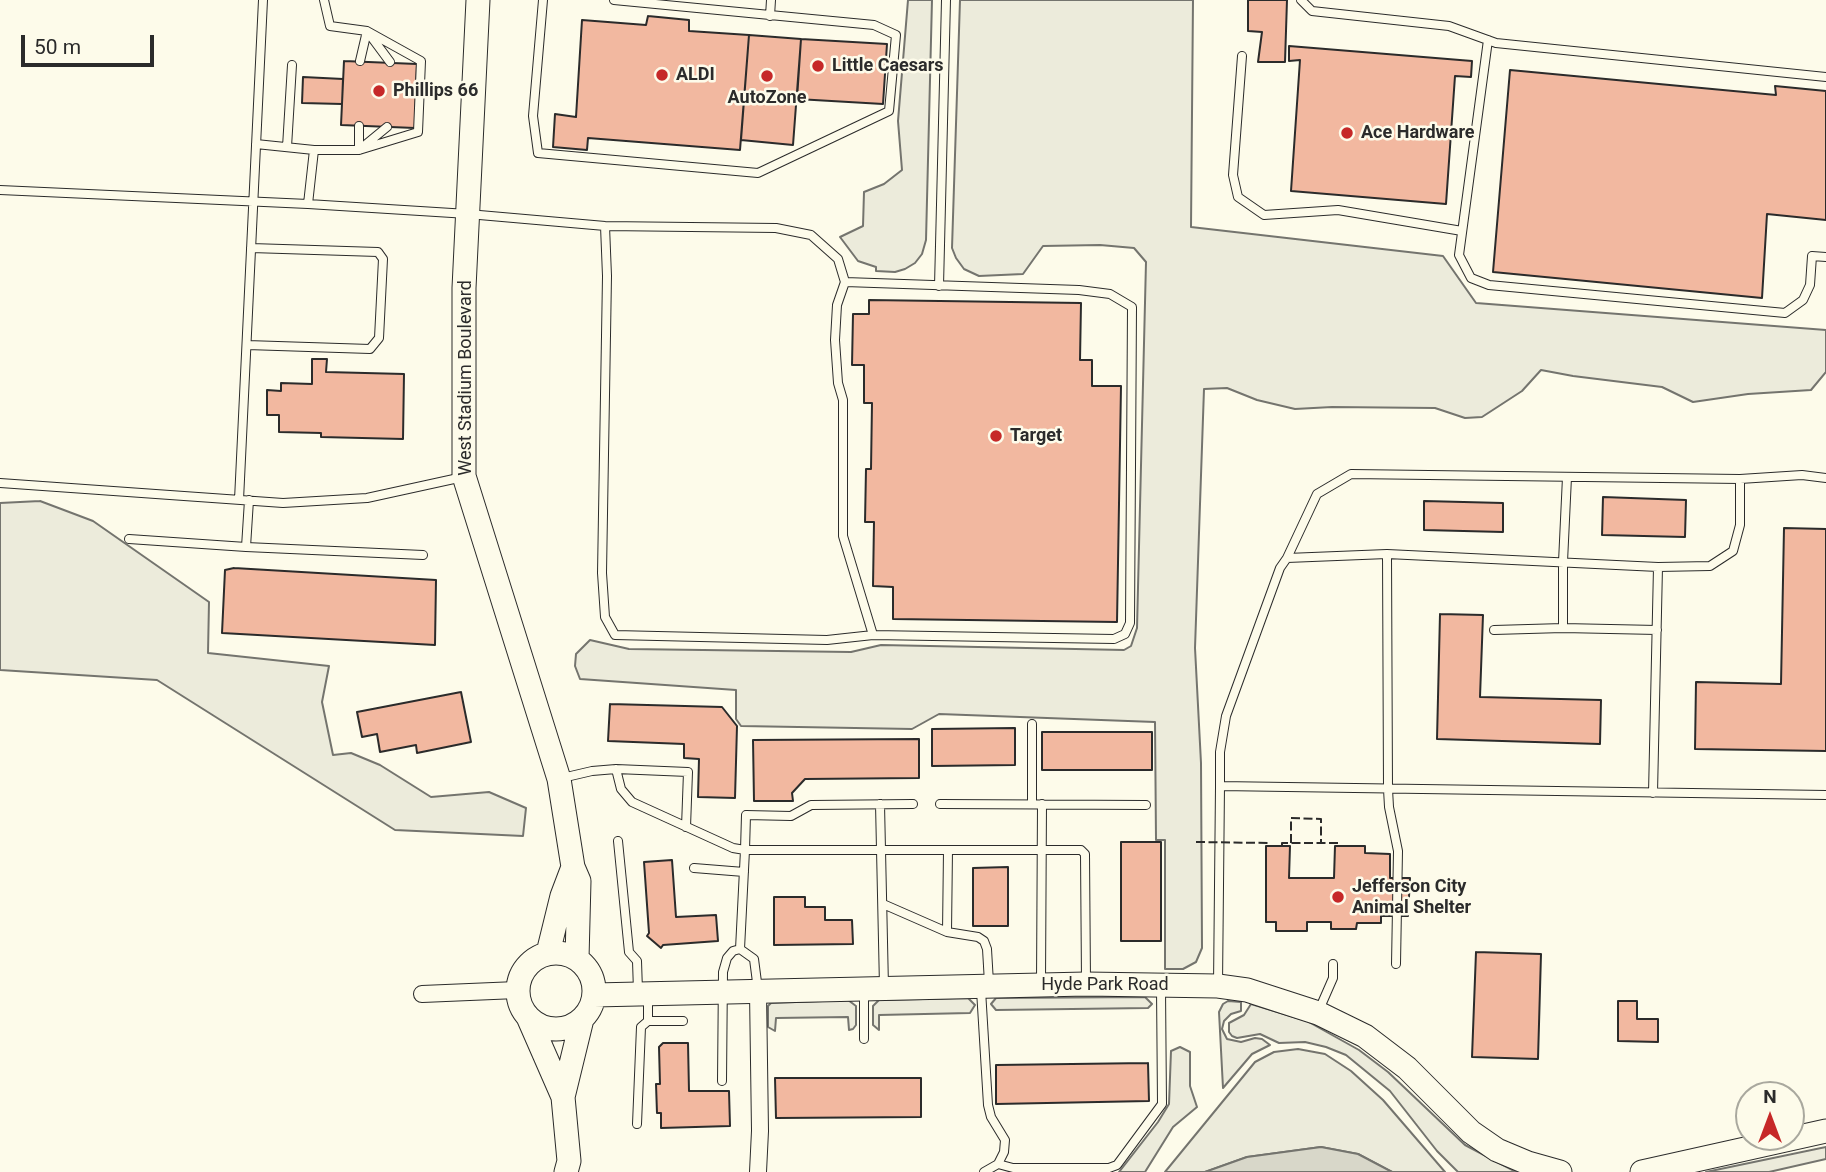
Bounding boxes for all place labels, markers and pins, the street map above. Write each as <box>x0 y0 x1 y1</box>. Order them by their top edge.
place label: Little Caesars <box>832 55 943 77</box>
marker: Little Caesars <box>810 58 826 74</box>
place label: ALDI <box>676 64 715 86</box>
marker: ALDI <box>654 67 670 83</box>
marker: AutoZone <box>759 68 775 84</box>
place label: Phillips 66 <box>393 80 478 102</box>
marker: Phillips 66 <box>371 83 387 99</box>
place label: AutoZone <box>728 87 806 109</box>
place label: Ace Hardware <box>1361 122 1475 144</box>
marker: Ace Hardware <box>1339 125 1355 141</box>
place label: Target <box>1010 425 1062 447</box>
marker: Target <box>988 428 1004 444</box>
place label: Jefferson City Animal Shelter <box>1352 876 1471 918</box>
marker: Jefferson City Animal Shelter <box>1330 889 1346 905</box>

